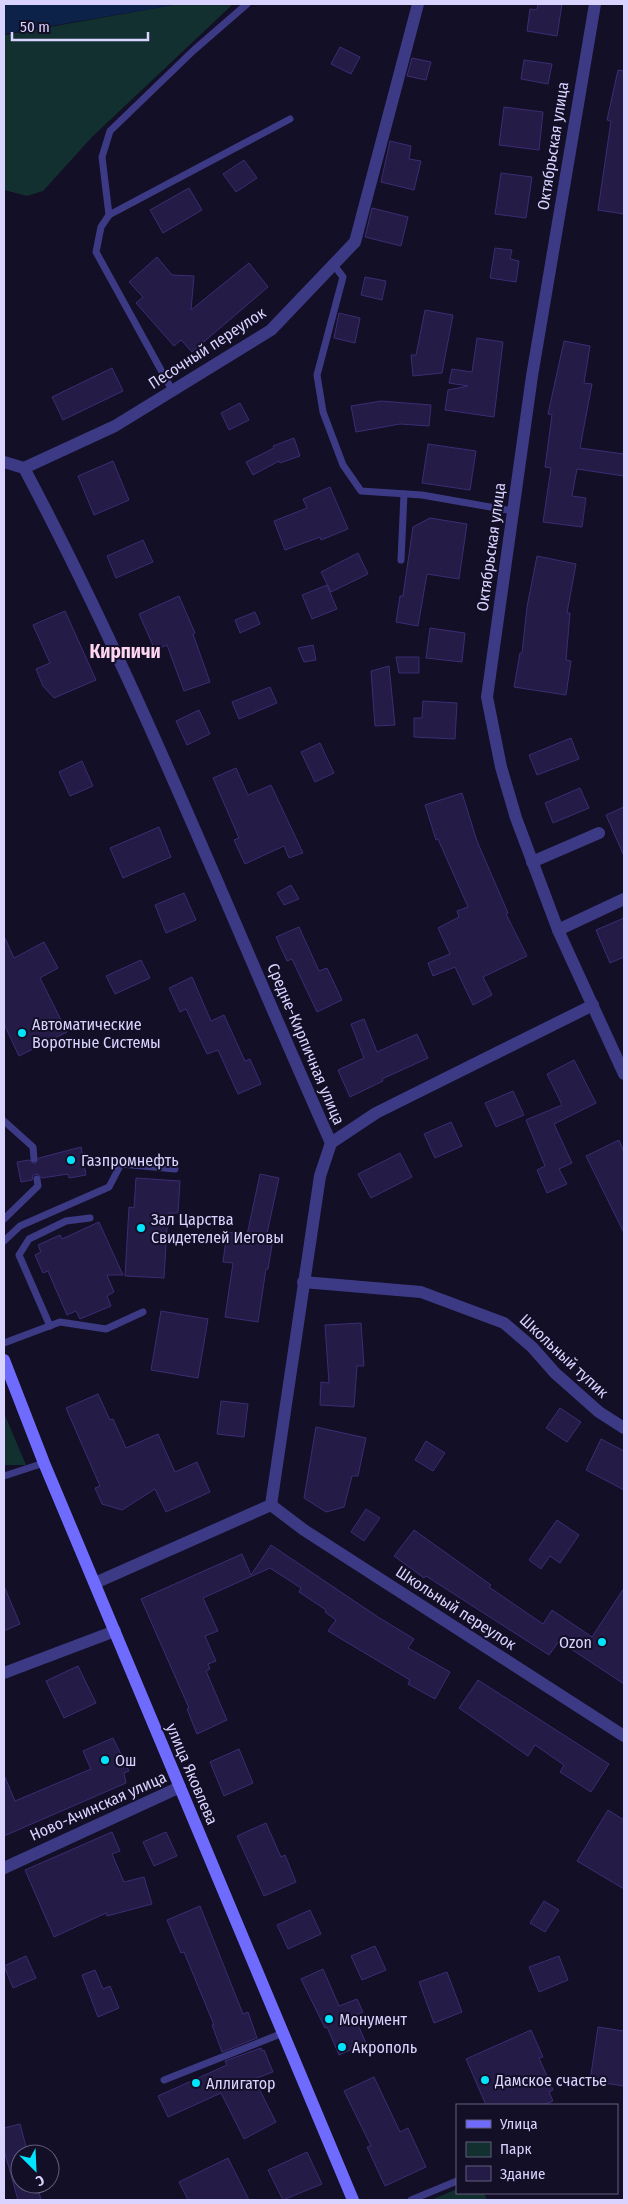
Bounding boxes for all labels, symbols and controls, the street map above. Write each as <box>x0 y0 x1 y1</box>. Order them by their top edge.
scale bar <box>12 10 149 42</box>
text: 50 m <box>20 18 50 36</box>
street label: Октябрьская улица <box>533 80 573 212</box>
street label: Песочный переулок <box>145 303 270 393</box>
street label: Октябрьская улица <box>473 481 509 613</box>
district label: Кирпичи <box>89 640 161 663</box>
street label: Средне-Кирпичная улица <box>263 960 349 1128</box>
place label: Автоматические Воротные Системы <box>32 1015 161 1052</box>
marker: Автоматические Воротные Системы <box>16 1027 28 1039</box>
place label: Газпромнефть <box>81 1151 179 1170</box>
marker: Газпромнефть <box>65 1154 77 1166</box>
place label: Зал Царства Свидетелей Иеговы <box>151 1210 284 1247</box>
marker: Зал Царства Свидетелей Иеговы <box>135 1222 147 1234</box>
street label: Школьный тупик <box>516 1310 613 1402</box>
street label: Школьный переулок <box>392 1562 520 1654</box>
place label: Ozon <box>559 1633 592 1652</box>
marker: Ozon <box>596 1636 608 1648</box>
street label: улица Яковлева <box>162 1721 222 1828</box>
place label: Ош <box>115 1751 137 1770</box>
marker: Ош <box>99 1754 111 1766</box>
street label: Ново-Ачинская улица <box>27 1767 169 1845</box>
place label: Монумент <box>339 2010 408 2029</box>
marker: Монумент <box>323 2013 335 2025</box>
place label: Акрополь <box>352 2038 417 2057</box>
marker: Акрополь <box>336 2041 348 2053</box>
place label: Дамское счастье <box>494 2071 607 2090</box>
place label: Аллигатор <box>206 2074 276 2093</box>
marker: Дамское счастье <box>479 2074 491 2086</box>
marker: Аллигатор <box>190 2077 202 2089</box>
legend <box>456 2104 618 2194</box>
text: Улица <box>499 2115 538 2133</box>
text: Парк <box>500 2140 531 2158</box>
north arrow <box>10 2144 60 2194</box>
text: Здание <box>500 2165 546 2183</box>
text: С <box>33 2171 47 2190</box>

